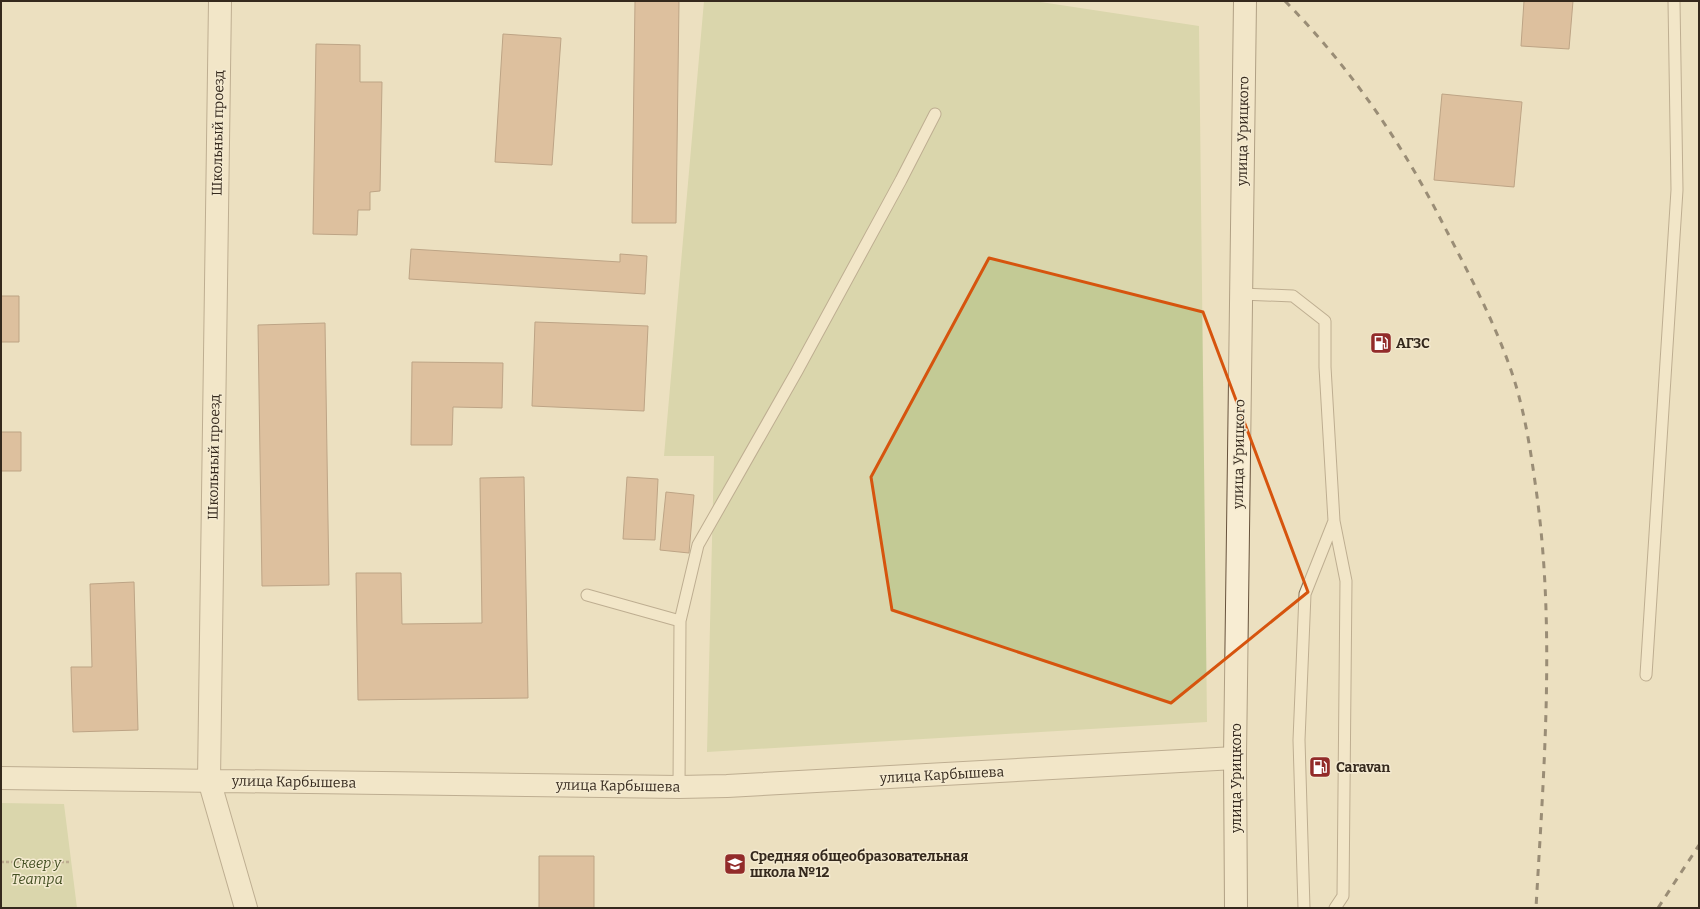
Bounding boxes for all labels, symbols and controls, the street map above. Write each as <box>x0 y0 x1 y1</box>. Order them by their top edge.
street label: Школьный проезд <box>208 69 228 196</box>
street label: улица Урицкого <box>1234 76 1252 187</box>
fuel station icon: АГЗС <box>1368 330 1394 356</box>
place label: АГЗС <box>1396 335 1430 352</box>
street label: Школьный проезд <box>204 393 224 520</box>
street label: улица Урицкого <box>1230 399 1248 510</box>
street label: улица Урицкого <box>1228 723 1245 834</box>
fuel station icon: Caravan <box>1307 754 1333 780</box>
place label: Caravan <box>1336 759 1390 776</box>
street label: улица Карбышева <box>878 763 1005 787</box>
street label: улица Карбышева <box>231 772 357 792</box>
street label: улица Карбышева <box>555 776 681 796</box>
place label: Средняя общеобразовательная школа №12 <box>750 848 968 881</box>
school or university icon: Средняя общеобразовательная школа №12 <box>722 851 748 877</box>
park label: Сквер у Театра <box>11 855 63 888</box>

